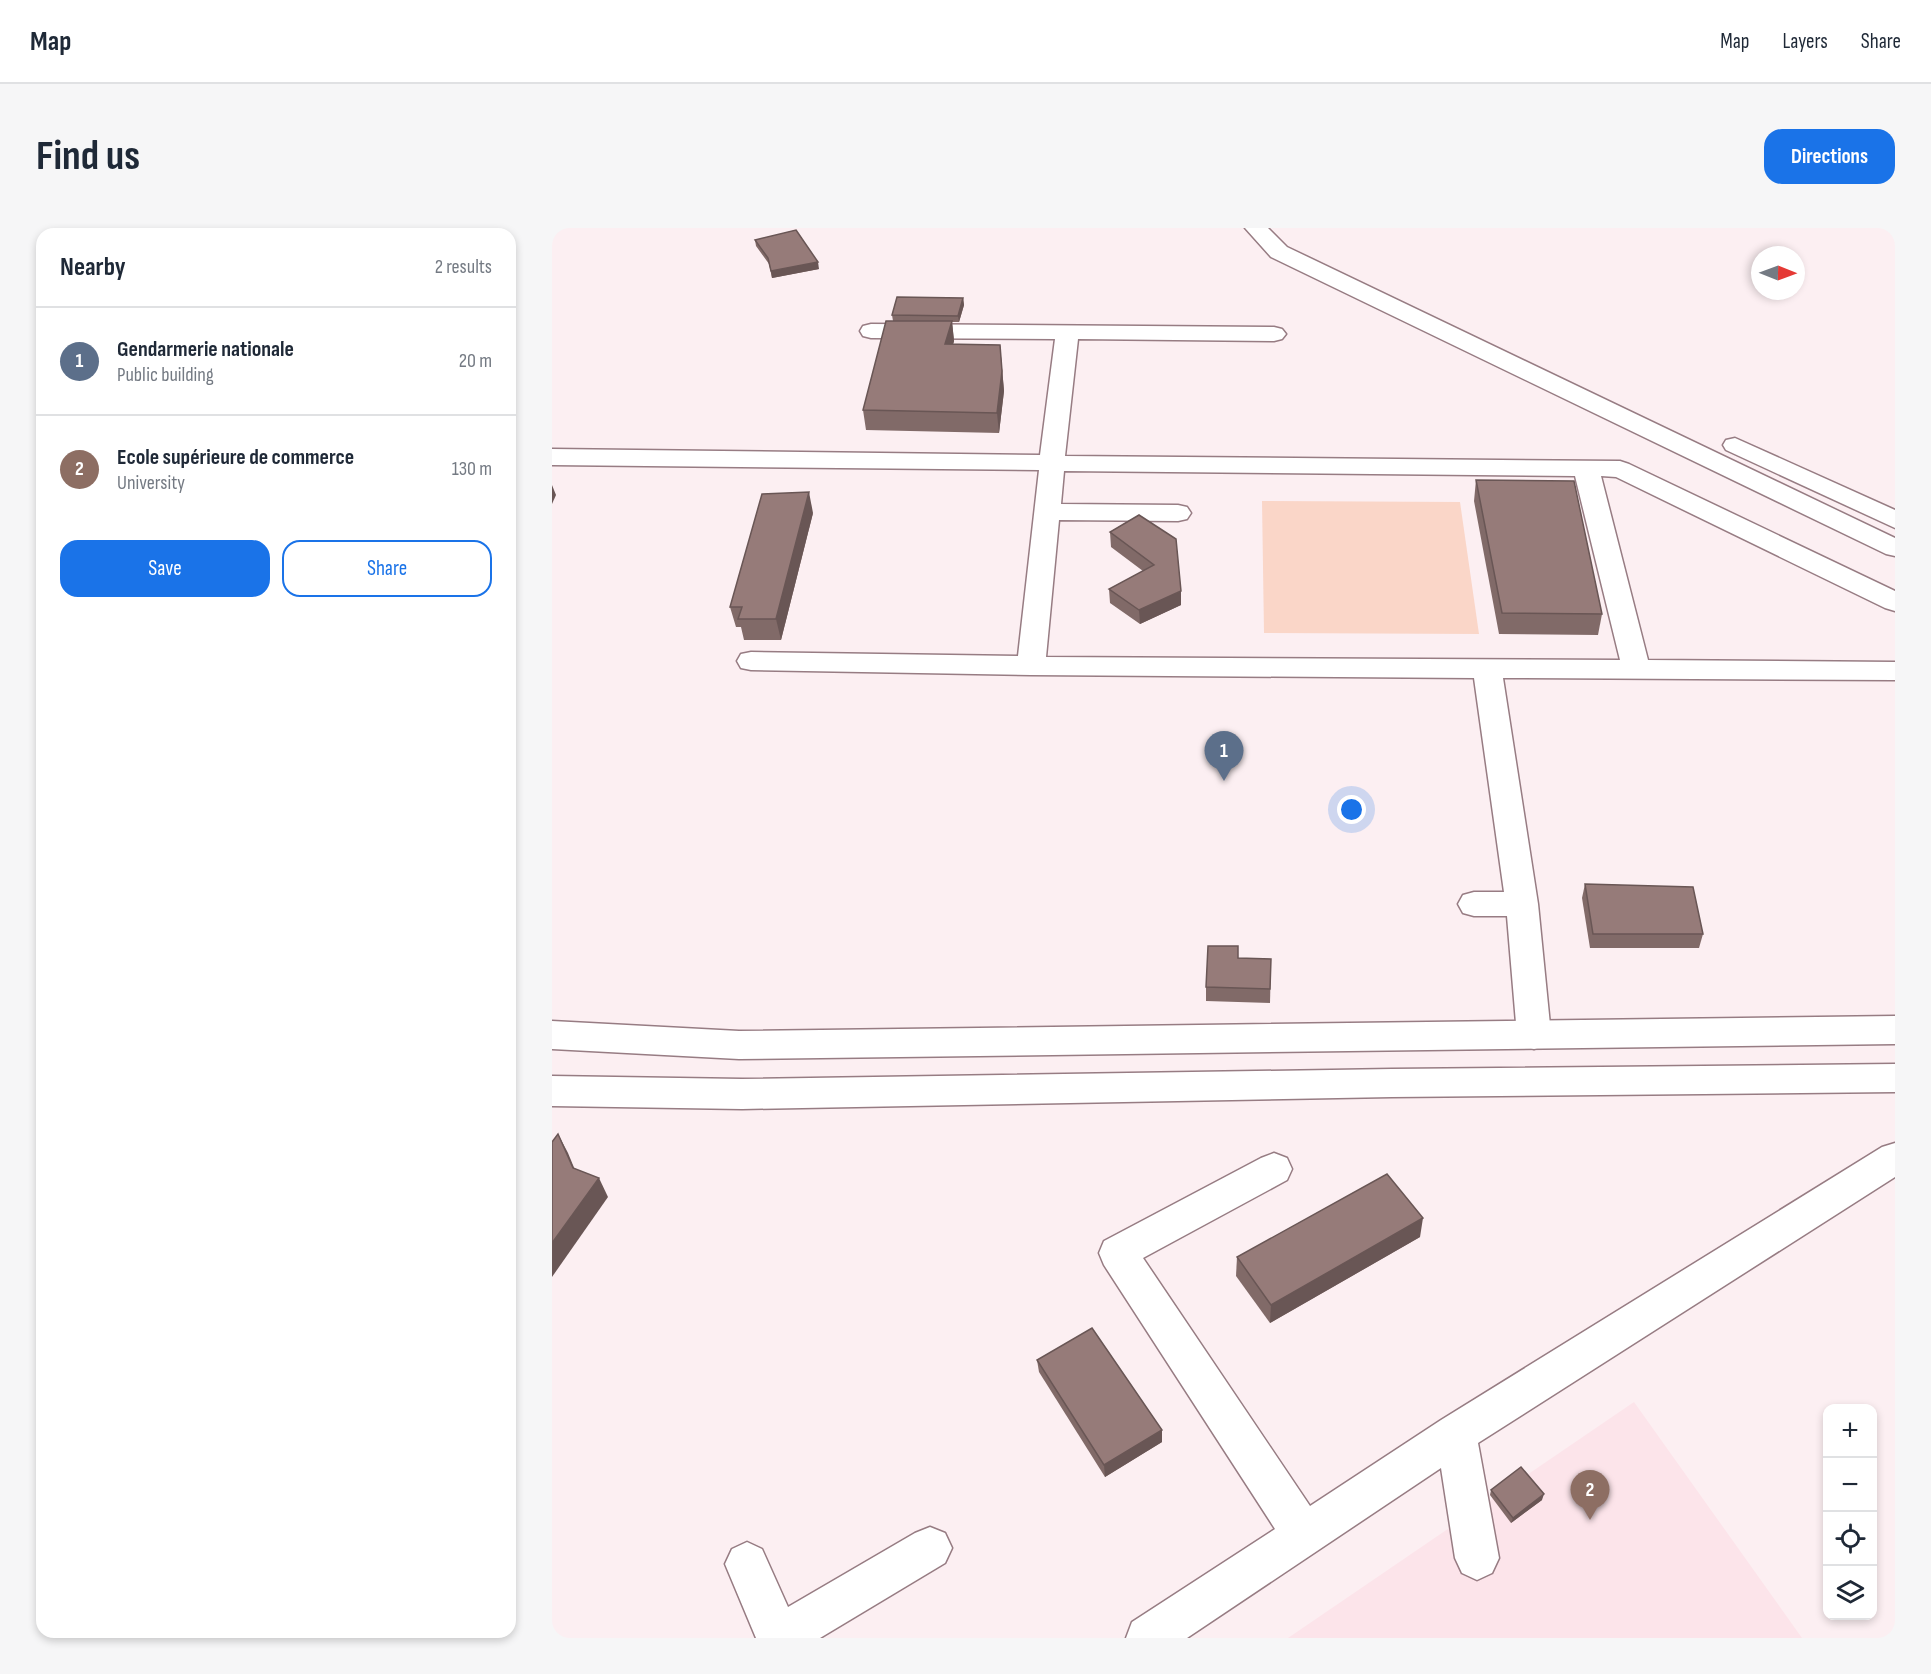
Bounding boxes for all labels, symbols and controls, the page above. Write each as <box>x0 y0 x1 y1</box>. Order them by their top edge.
text: Map <box>30 25 71 58</box>
text: Map <box>1720 29 1749 54</box>
text: Layers <box>1782 29 1828 54</box>
text: Share <box>1861 29 1901 54</box>
button: Directions <box>1764 129 1895 184</box>
text: Find us <box>36 131 140 182</box>
north arrow <box>1751 246 1805 300</box>
text: Nearby <box>60 252 126 283</box>
text: 2 results <box>435 255 492 279</box>
text: Gendarmerie nationale <box>117 336 294 363</box>
text: 1 <box>76 349 83 373</box>
text: 20 m <box>459 349 492 373</box>
text: Public building <box>117 363 214 387</box>
text: Ecole supérieure de commerce <box>117 444 354 471</box>
text: 2 <box>75 457 84 481</box>
text: 130 m <box>452 457 492 481</box>
text: University <box>117 471 185 495</box>
button: Save <box>60 540 270 597</box>
button: Share <box>282 540 492 597</box>
pin: 1 <box>1204 732 1244 781</box>
your location <box>1337 795 1366 824</box>
map controls <box>1823 1404 1877 1620</box>
button: + <box>1823 1404 1877 1458</box>
button: − <box>1823 1458 1877 1512</box>
pin: 2 <box>1570 1470 1610 1520</box>
button: locate <box>1823 1512 1877 1566</box>
button: layers <box>1823 1566 1877 1620</box>

